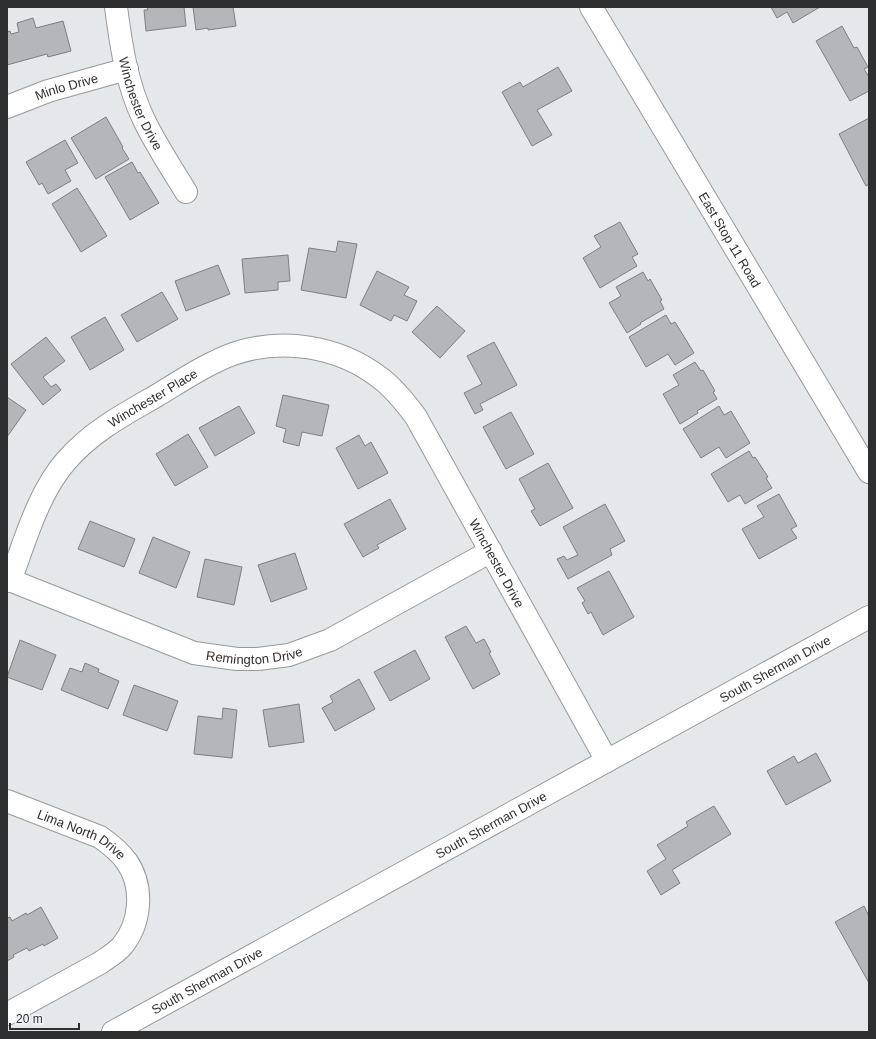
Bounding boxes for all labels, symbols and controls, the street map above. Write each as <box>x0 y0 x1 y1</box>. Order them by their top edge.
street label: Winchester Drive <box>116 55 166 152</box>
street label: Minlo Drive <box>33 70 100 103</box>
street label: East Stop 11 Road <box>696 189 764 290</box>
street label: Winchester Place <box>105 365 200 430</box>
street label: Winchester Drive <box>466 516 528 610</box>
street label: South Sherman Drive <box>717 632 833 705</box>
street label: Remington Drive <box>205 643 304 667</box>
street label: South Sherman Drive <box>433 788 549 861</box>
street label: Lima North Drive <box>35 806 129 862</box>
street label: South Sherman Drive <box>149 944 265 1017</box>
scale bar <box>10 1005 79 1031</box>
text: 20 m <box>16 1012 43 1026</box>

